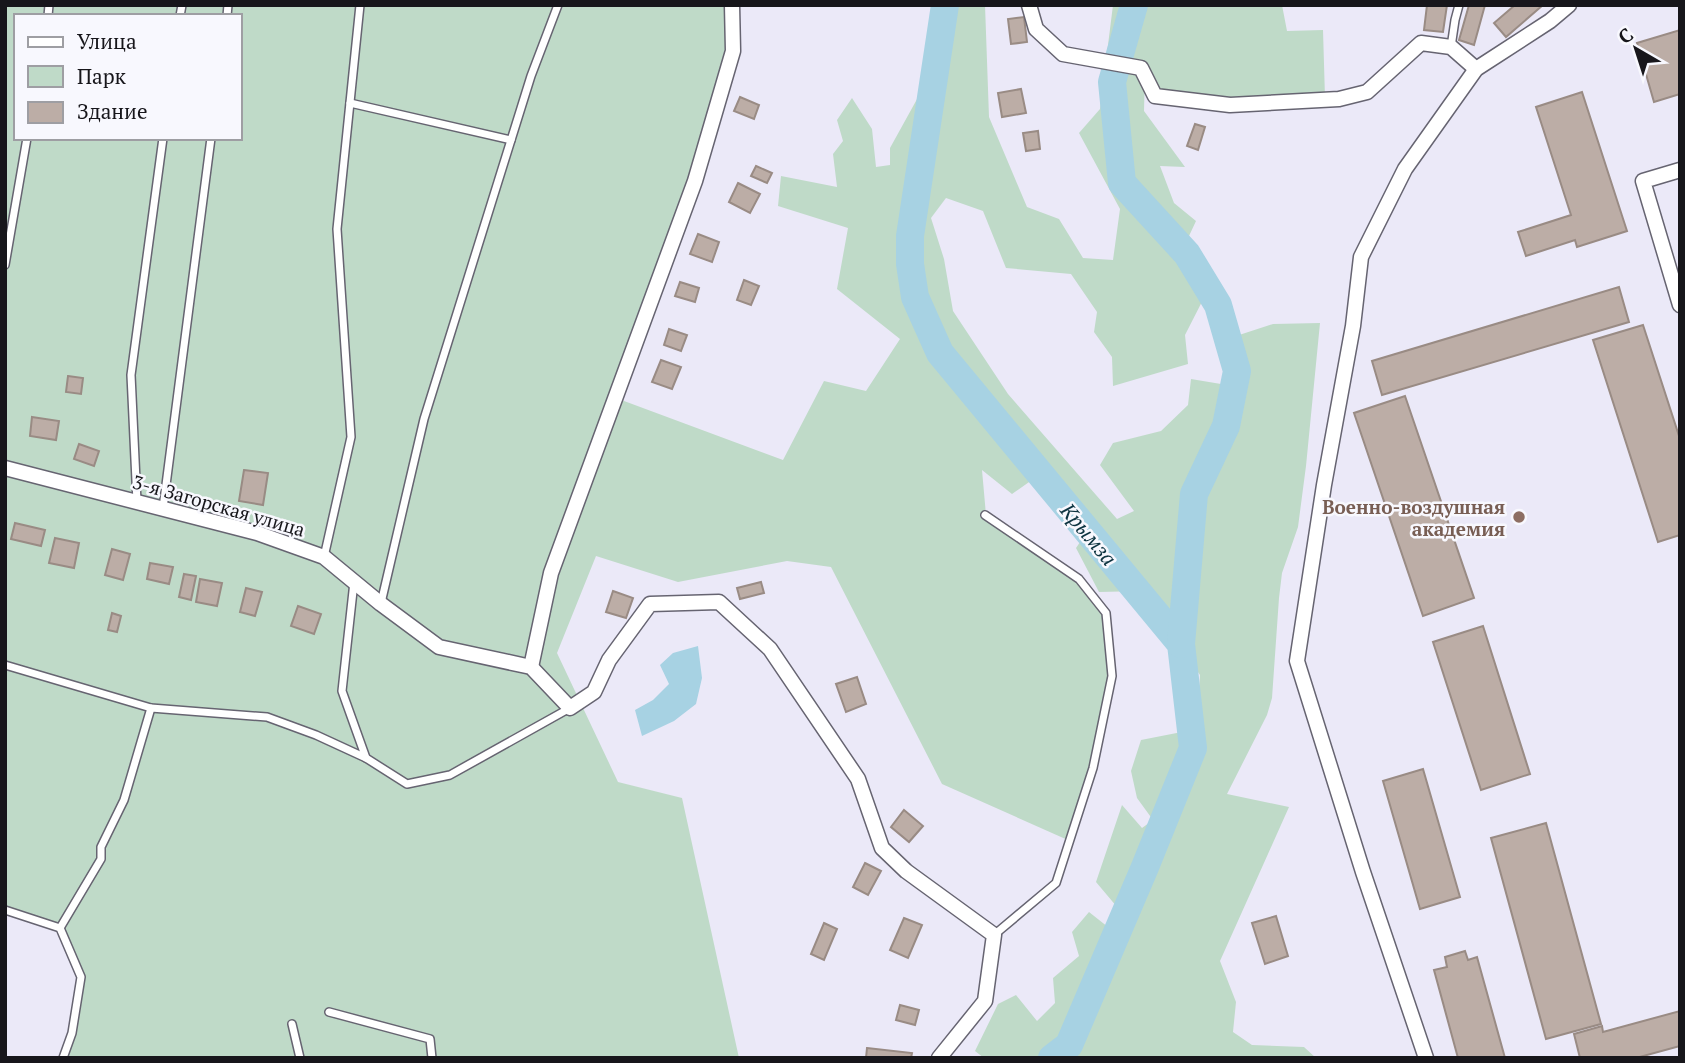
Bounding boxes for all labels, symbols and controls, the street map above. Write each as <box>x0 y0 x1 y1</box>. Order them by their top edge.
legend <box>14 14 242 140</box>
north arrow <box>1601 14 1671 84</box>
text: С <box>1612 22 1638 49</box>
text: Улица <box>77 27 137 55</box>
text: Парк <box>77 62 127 90</box>
text: Здание <box>77 97 148 125</box>
street label: 3-я Загорская улица <box>130 468 308 542</box>
place label: Военно-воздушная академия <box>1322 494 1505 541</box>
water label: Крымза <box>1054 496 1123 571</box>
marker: Военно-воздушная академия <box>1511 509 1527 525</box>

